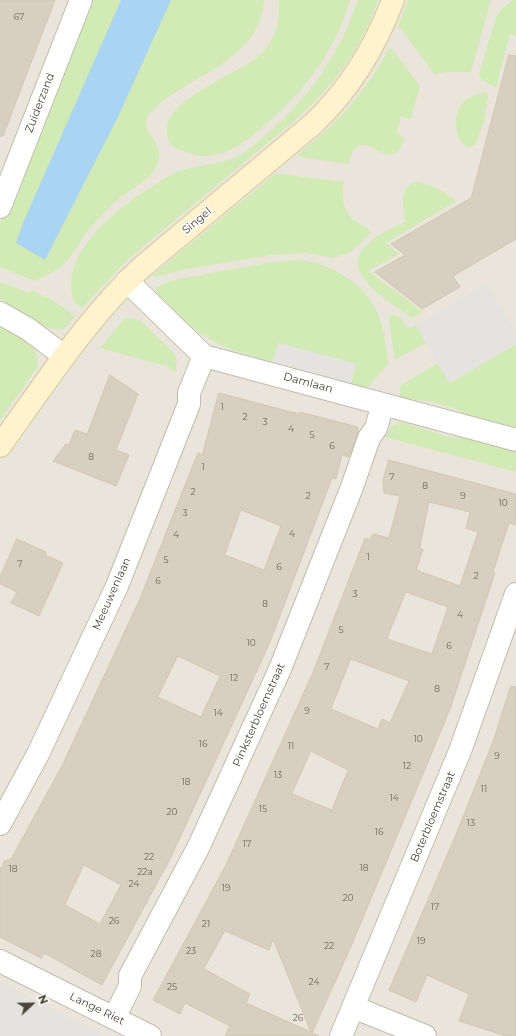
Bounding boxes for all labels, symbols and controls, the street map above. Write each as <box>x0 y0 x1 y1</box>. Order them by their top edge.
house number: 67 <box>14 12 24 22</box>
street label: Zuiderzand <box>23 71 57 135</box>
street label: Singel <box>180 205 214 237</box>
street label: Damlaan <box>282 370 334 396</box>
house number: 1 <box>220 402 224 412</box>
house number: 2 <box>242 412 248 422</box>
house number: 3 <box>262 417 268 427</box>
house number: 4 <box>288 424 294 434</box>
house number: 5 <box>309 430 315 440</box>
house number: 6 <box>329 441 335 451</box>
house number: 8 <box>88 452 94 462</box>
house number: 1 <box>201 462 205 472</box>
house number: 7 <box>389 472 395 482</box>
house number: 8 <box>422 481 428 491</box>
house number: 2 <box>190 487 196 497</box>
house number: 2 <box>305 491 311 501</box>
house number: 9 <box>460 491 466 501</box>
house number: 10 <box>498 498 508 508</box>
house number: 3 <box>182 508 188 518</box>
house number: 4 <box>289 529 295 539</box>
house number: 4 <box>173 530 179 540</box>
house number: 1 <box>366 552 370 562</box>
house number: 5 <box>163 555 169 565</box>
street label: Meeuwenlaan <box>90 556 134 632</box>
house number: 7 <box>17 559 23 569</box>
house number: 6 <box>276 562 282 572</box>
house number: 2 <box>473 571 479 581</box>
house number: 6 <box>155 576 161 586</box>
house number: 3 <box>352 589 358 599</box>
house number: 8 <box>262 599 268 609</box>
house number: 4 <box>457 610 463 620</box>
house number: 5 <box>338 625 344 635</box>
house number: 10 <box>246 638 256 648</box>
house number: 6 <box>446 641 452 651</box>
street label: Pinksterbloemstraat <box>230 661 288 769</box>
house number: 7 <box>324 662 330 672</box>
house number: 12 <box>230 673 238 683</box>
house number: 8 <box>434 684 440 694</box>
house number: 9 <box>304 706 310 716</box>
house number: 14 <box>213 708 223 718</box>
house number: 10 <box>413 734 423 744</box>
house number: 16 <box>199 739 207 749</box>
house number: 11 <box>288 741 294 751</box>
house number: 9 <box>494 751 500 761</box>
house number: 12 <box>403 761 411 771</box>
house number: 13 <box>274 770 282 780</box>
street label: Boterbloemstraat <box>408 770 458 864</box>
house number: 18 <box>182 777 190 787</box>
house number: 11 <box>481 784 487 794</box>
house number: 14 <box>389 793 399 803</box>
house number: 15 <box>259 804 267 814</box>
house number: 20 <box>166 807 178 817</box>
house number: 13 <box>467 818 475 828</box>
house number: 16 <box>375 827 383 837</box>
house number: 17 <box>243 839 251 849</box>
house number: 22 <box>144 852 154 862</box>
house number: 18 <box>360 863 368 873</box>
house number: 18 <box>9 864 17 874</box>
house number: 22a <box>137 867 153 877</box>
house number: 24 <box>129 879 139 889</box>
house number: 19 <box>222 883 230 893</box>
house number: 20 <box>342 893 354 903</box>
house number: 17 <box>431 902 439 912</box>
house number: 26 <box>109 916 119 926</box>
house number: 21 <box>202 919 210 929</box>
house number: 19 <box>417 936 425 946</box>
house number: 22 <box>324 941 334 951</box>
house number: 23 <box>186 946 196 956</box>
house number: 28 <box>91 949 101 959</box>
house number: 24 <box>309 977 319 987</box>
house number: 25 <box>167 982 177 992</box>
north arrow <box>12 984 52 1024</box>
street label: Lange Riet <box>67 990 127 1028</box>
text: N <box>35 993 51 1006</box>
house number: 26 <box>293 1013 303 1023</box>

